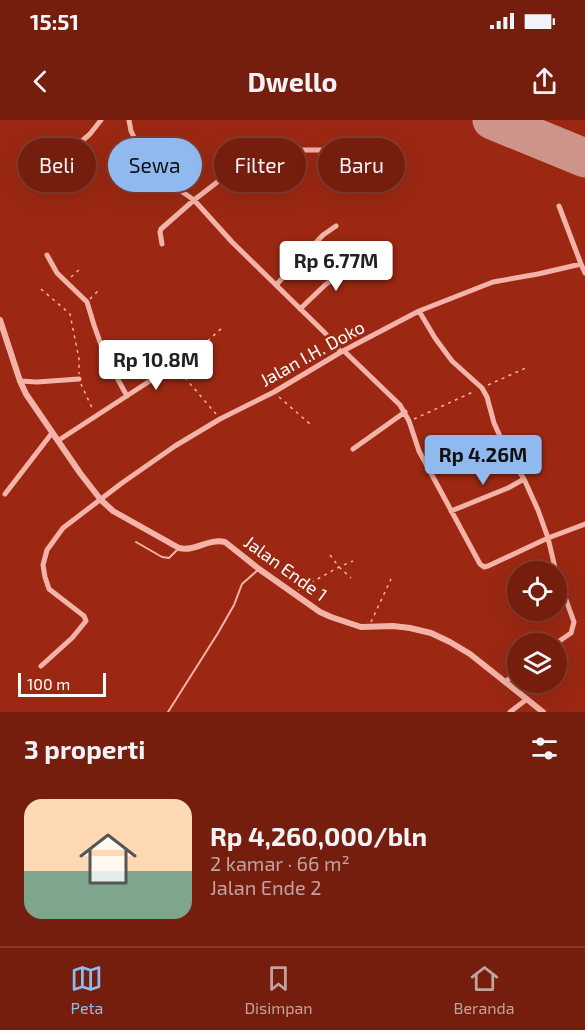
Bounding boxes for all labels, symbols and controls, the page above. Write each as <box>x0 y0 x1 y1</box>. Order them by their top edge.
text: 15:51 <box>30 8 79 34</box>
icon: back <box>24 65 57 98</box>
text: Dwello <box>247 65 338 97</box>
icon: share <box>528 65 561 98</box>
chip: Beli <box>18 138 96 192</box>
chip: Sewa <box>108 138 202 192</box>
chip: Filter <box>214 138 306 192</box>
chip: Baru <box>318 138 405 192</box>
pin: Rp 6.77M <box>274 241 398 292</box>
text: Rp 6.77M <box>294 248 378 272</box>
street label: Jalan I.H. Doko <box>256 315 368 391</box>
pin: Rp 10.8M <box>94 340 218 391</box>
text: Rp 10.8M <box>113 347 199 371</box>
pin: Rp 4.26M <box>421 435 545 486</box>
text: Rp 4.26M <box>439 442 527 466</box>
street label: Jalan Ende 1 <box>240 530 332 606</box>
map controls <box>507 561 567 693</box>
button: locate <box>507 561 567 621</box>
button: layers <box>507 633 567 693</box>
scale bar <box>18 670 106 698</box>
text: 100 m <box>27 674 70 693</box>
icon: filters <box>528 732 561 765</box>
text: 3 properti <box>24 733 145 764</box>
text: Rp 4,260,000/bln <box>210 820 427 851</box>
icon: home <box>72 823 144 895</box>
text: 2 kamar · 66 m² <box>210 851 350 875</box>
text: Jalan Ende 2 <box>210 875 322 899</box>
tab: Peta <box>70 962 103 1017</box>
tab: Disimpan <box>244 962 313 1017</box>
tab: Beranda <box>454 962 515 1017</box>

